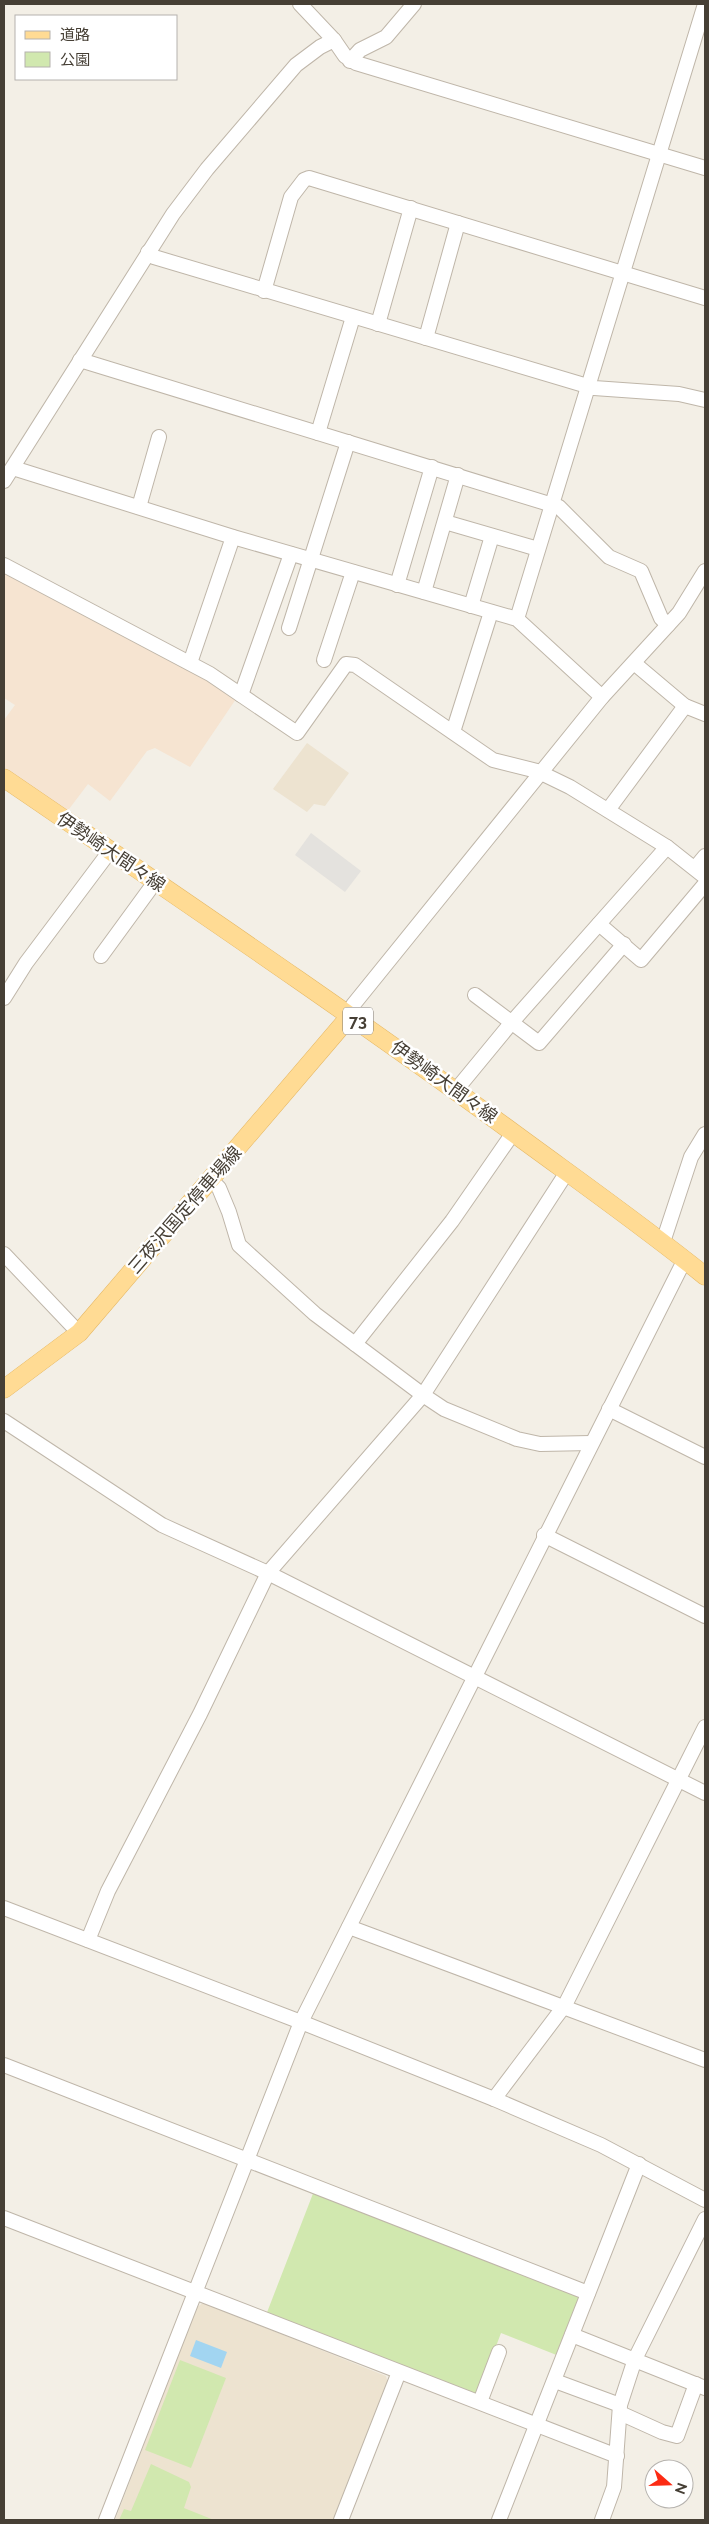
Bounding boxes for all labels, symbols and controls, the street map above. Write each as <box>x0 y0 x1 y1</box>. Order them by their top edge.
legend <box>15 15 178 80</box>
text: 道路 <box>60 26 90 44</box>
text: 公園 <box>60 51 90 69</box>
street label: 伊勢崎大間々線 <box>53 808 169 896</box>
road number: 73 <box>343 1008 373 1034</box>
street label: 伊勢崎大間々線 <box>387 1036 501 1127</box>
street label: 三夜沢国定停車場線 <box>124 1142 246 1278</box>
north arrow <box>644 2459 694 2509</box>
text: N <box>672 2481 691 2496</box>

